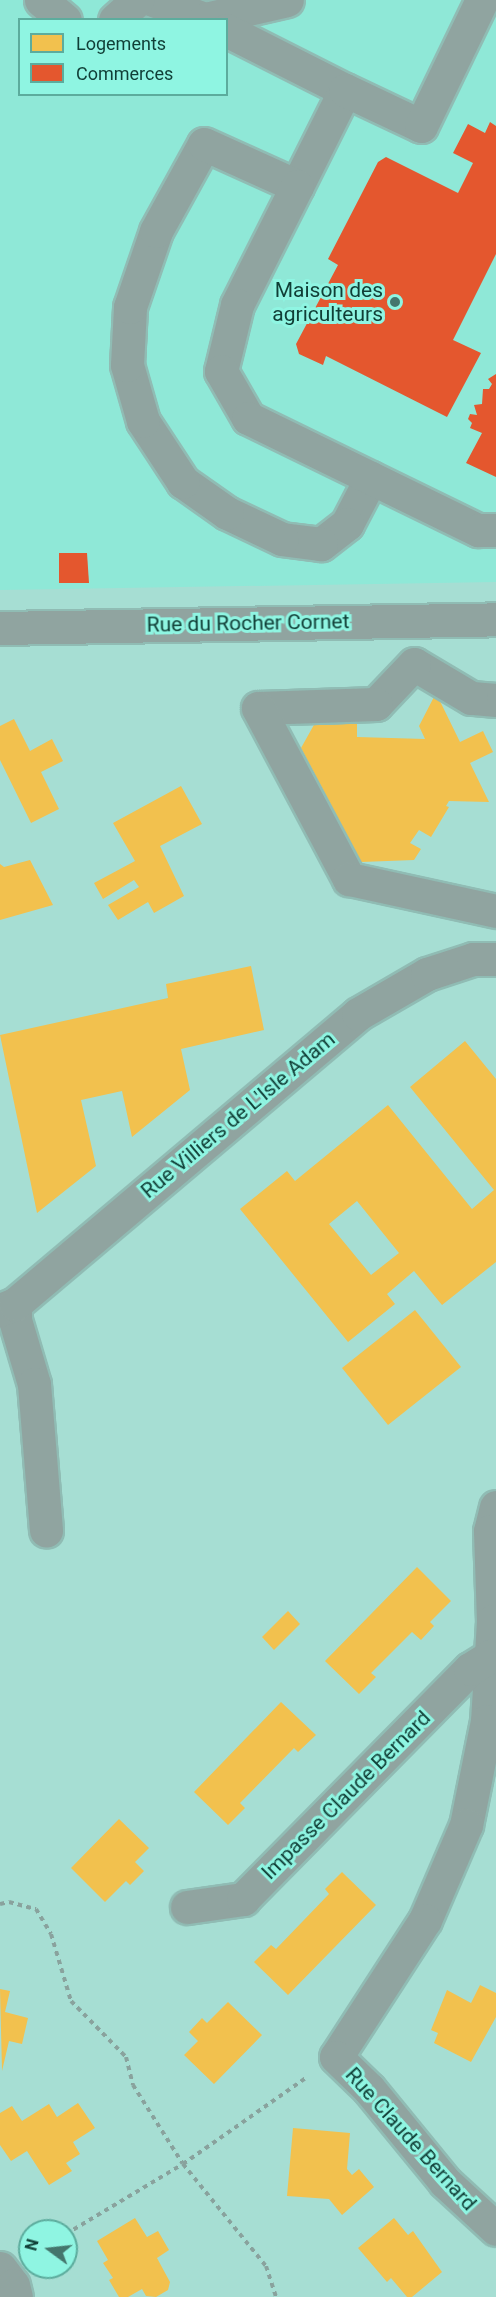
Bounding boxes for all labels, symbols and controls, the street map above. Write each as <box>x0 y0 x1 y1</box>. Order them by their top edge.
legend <box>18 18 228 96</box>
text: Logements <box>76 33 166 54</box>
text: Commerces <box>76 63 173 84</box>
place label: Maison des agriculteurs <box>272 277 383 327</box>
marker: Maison des agriculteurs <box>388 295 402 309</box>
street label: Rue du Rocher Cornet <box>146 609 350 637</box>
street label: Rue Villiers de L'Isle Adam <box>136 1026 340 1204</box>
street label: Impasse Claude Bernard <box>256 1705 436 1885</box>
street label: Rue Claude Bernard <box>340 2062 482 2216</box>
north arrow <box>18 2219 78 2279</box>
text: N <box>21 2237 43 2253</box>

